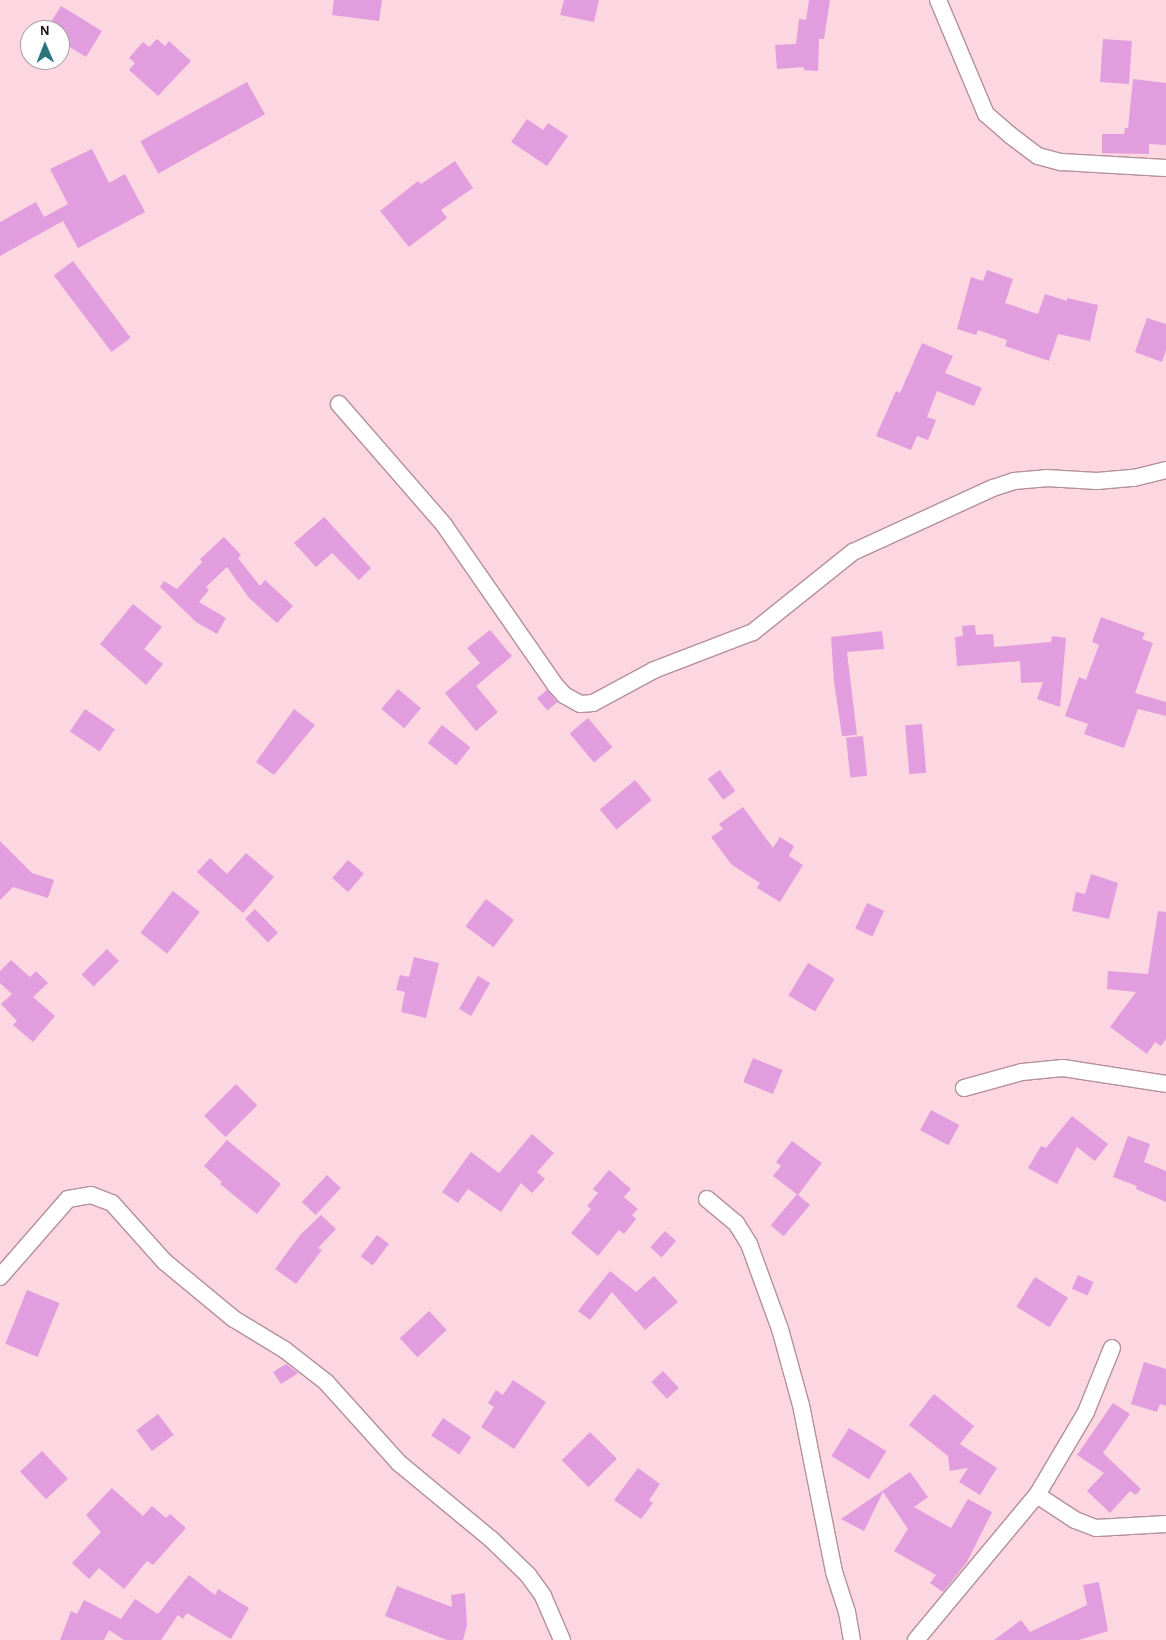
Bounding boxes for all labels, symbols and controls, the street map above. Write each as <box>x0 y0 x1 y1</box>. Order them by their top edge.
north arrow <box>20 20 70 70</box>
text: N <box>40 24 50 38</box>

